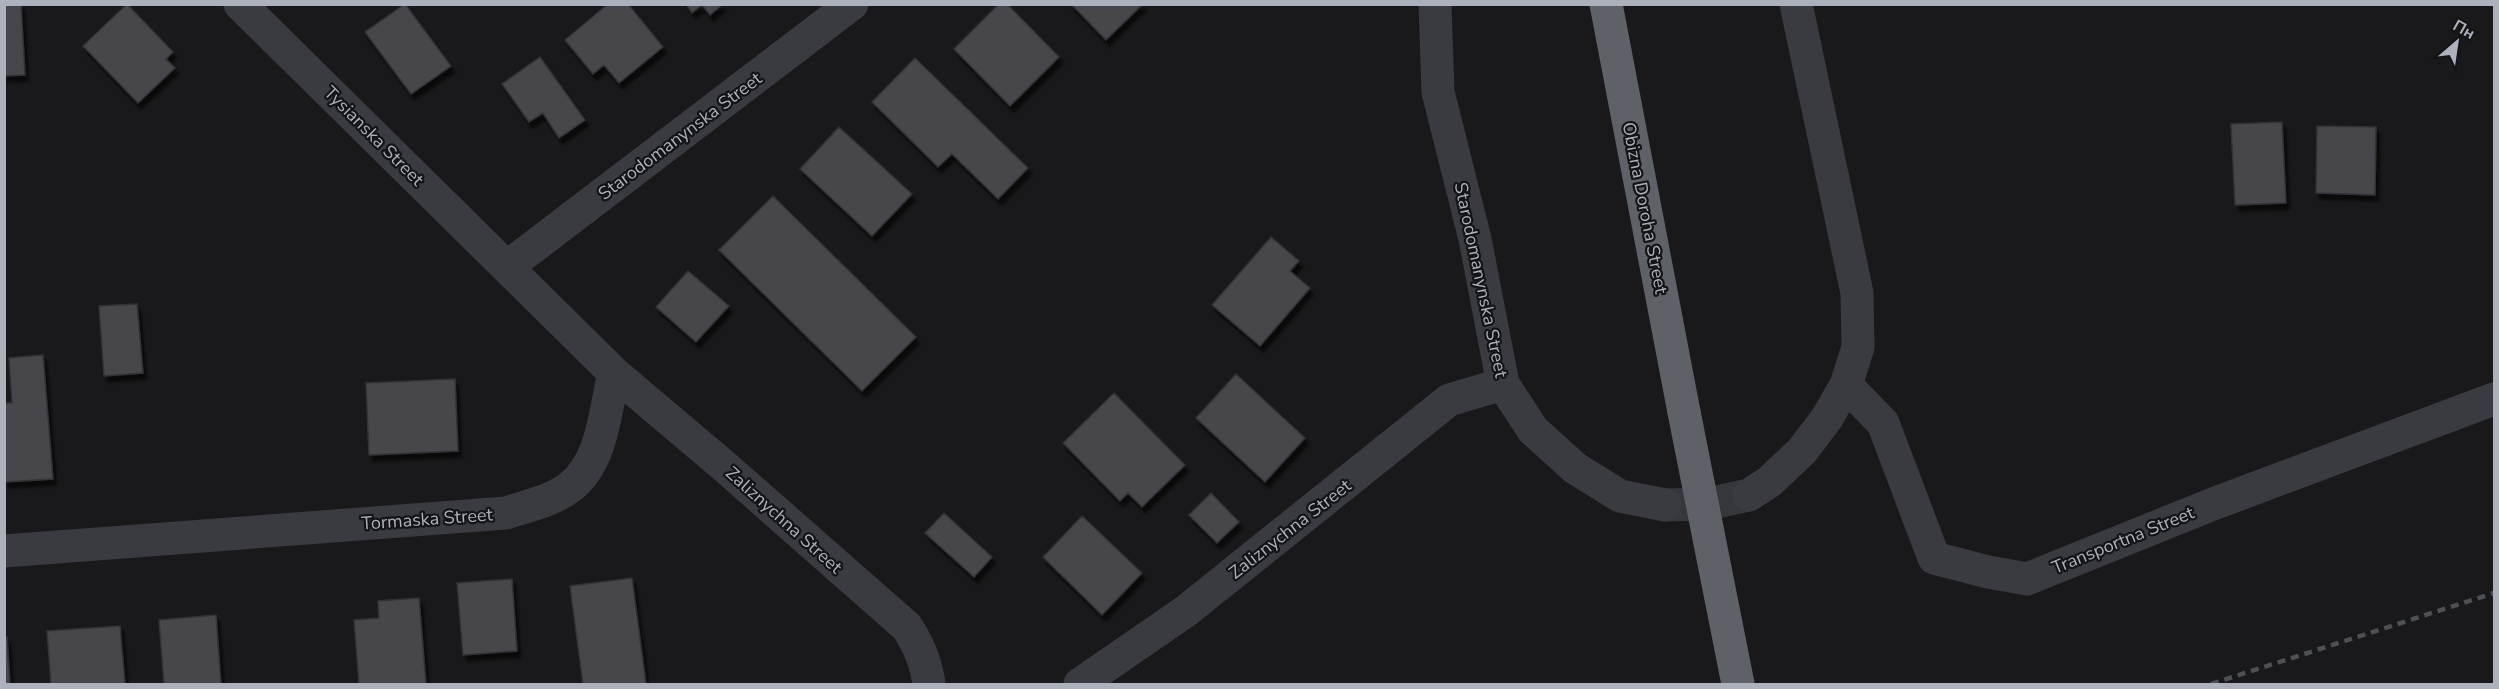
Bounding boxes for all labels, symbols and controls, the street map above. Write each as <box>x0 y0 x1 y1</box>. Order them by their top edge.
north arrow <box>2427 12 2487 72</box>
text: Пн <box>2449 15 2479 45</box>
street label: Starodomanynska Street <box>593 66 767 206</box>
street label: Tysianska Street <box>319 81 430 192</box>
street label: Obizna Doroha Street <box>1617 120 1674 297</box>
street label: Starodomanynska Street <box>1449 180 1514 381</box>
street label: Zaliznychna Street <box>721 461 848 579</box>
street label: Zaliznychna Street <box>1224 473 1357 584</box>
street label: Transportna Street <box>2048 500 2198 579</box>
street label: Tormaska Street <box>360 502 494 536</box>

